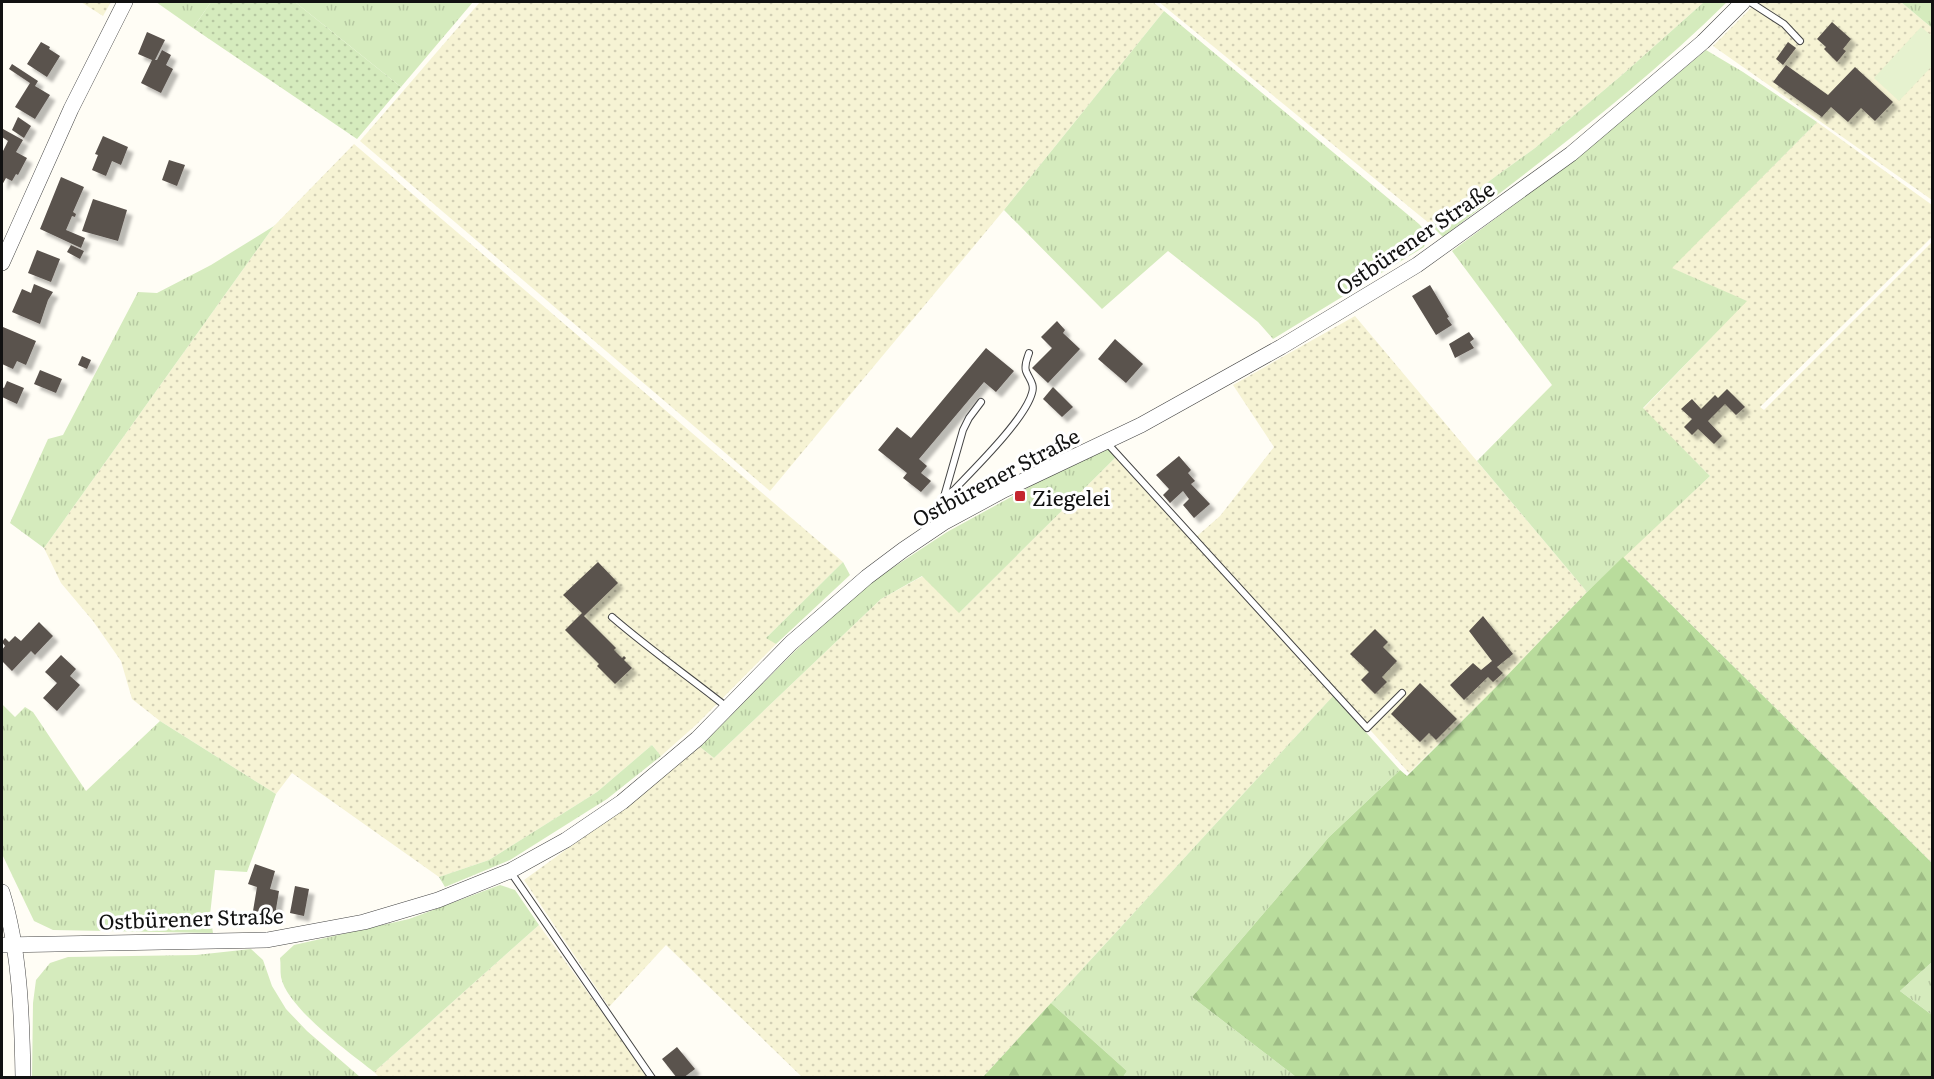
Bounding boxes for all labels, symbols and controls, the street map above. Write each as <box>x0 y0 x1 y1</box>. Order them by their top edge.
street label: Ostbürener Straße <box>1328 172 1500 302</box>
street label: Ostbürener Straße <box>906 419 1084 533</box>
place label: Ziegelei <box>1032 481 1110 512</box>
marker: Ziegelei <box>1013 489 1027 503</box>
street label: Ostbürener Straße <box>98 898 284 936</box>

